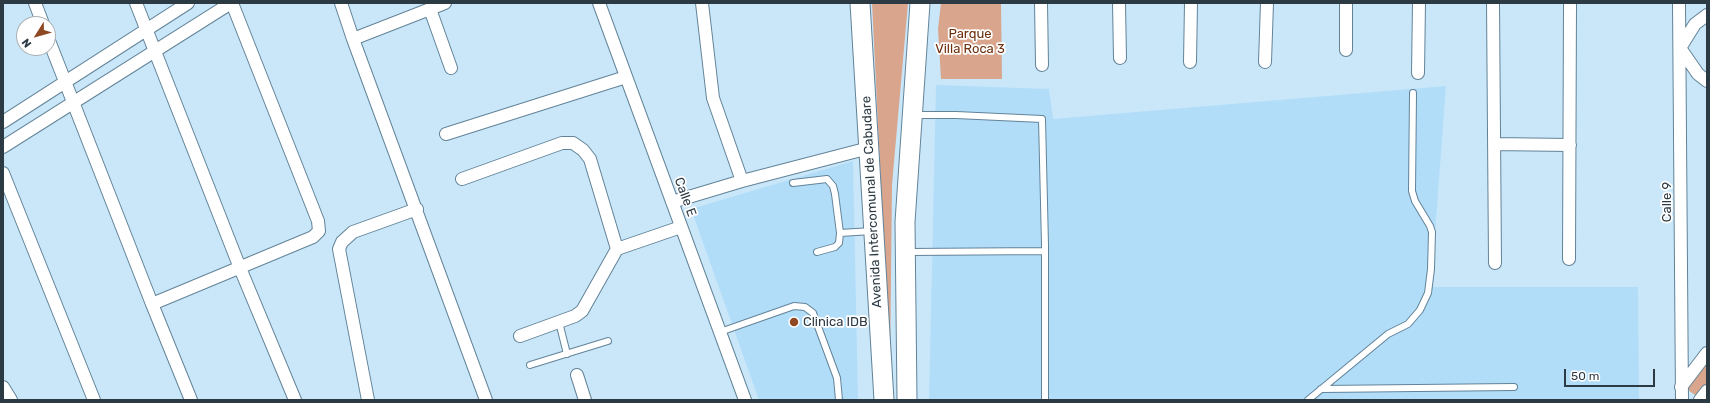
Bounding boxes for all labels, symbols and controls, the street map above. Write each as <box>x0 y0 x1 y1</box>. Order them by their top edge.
north arrow <box>16 16 56 56</box>
park label: Parque Villa Roca 3 <box>935 26 1005 57</box>
text: N <box>19 36 34 50</box>
street label: Avenida Intercomunal de Cabudare <box>859 96 885 308</box>
street label: Calle E <box>671 175 699 219</box>
street label: Calle 9 <box>1659 182 1675 222</box>
place label: Clinica IDB <box>803 314 868 330</box>
marker: Clinica IDB <box>788 316 800 328</box>
scale bar <box>1566 361 1657 387</box>
text: 50 m <box>1571 369 1599 383</box>

